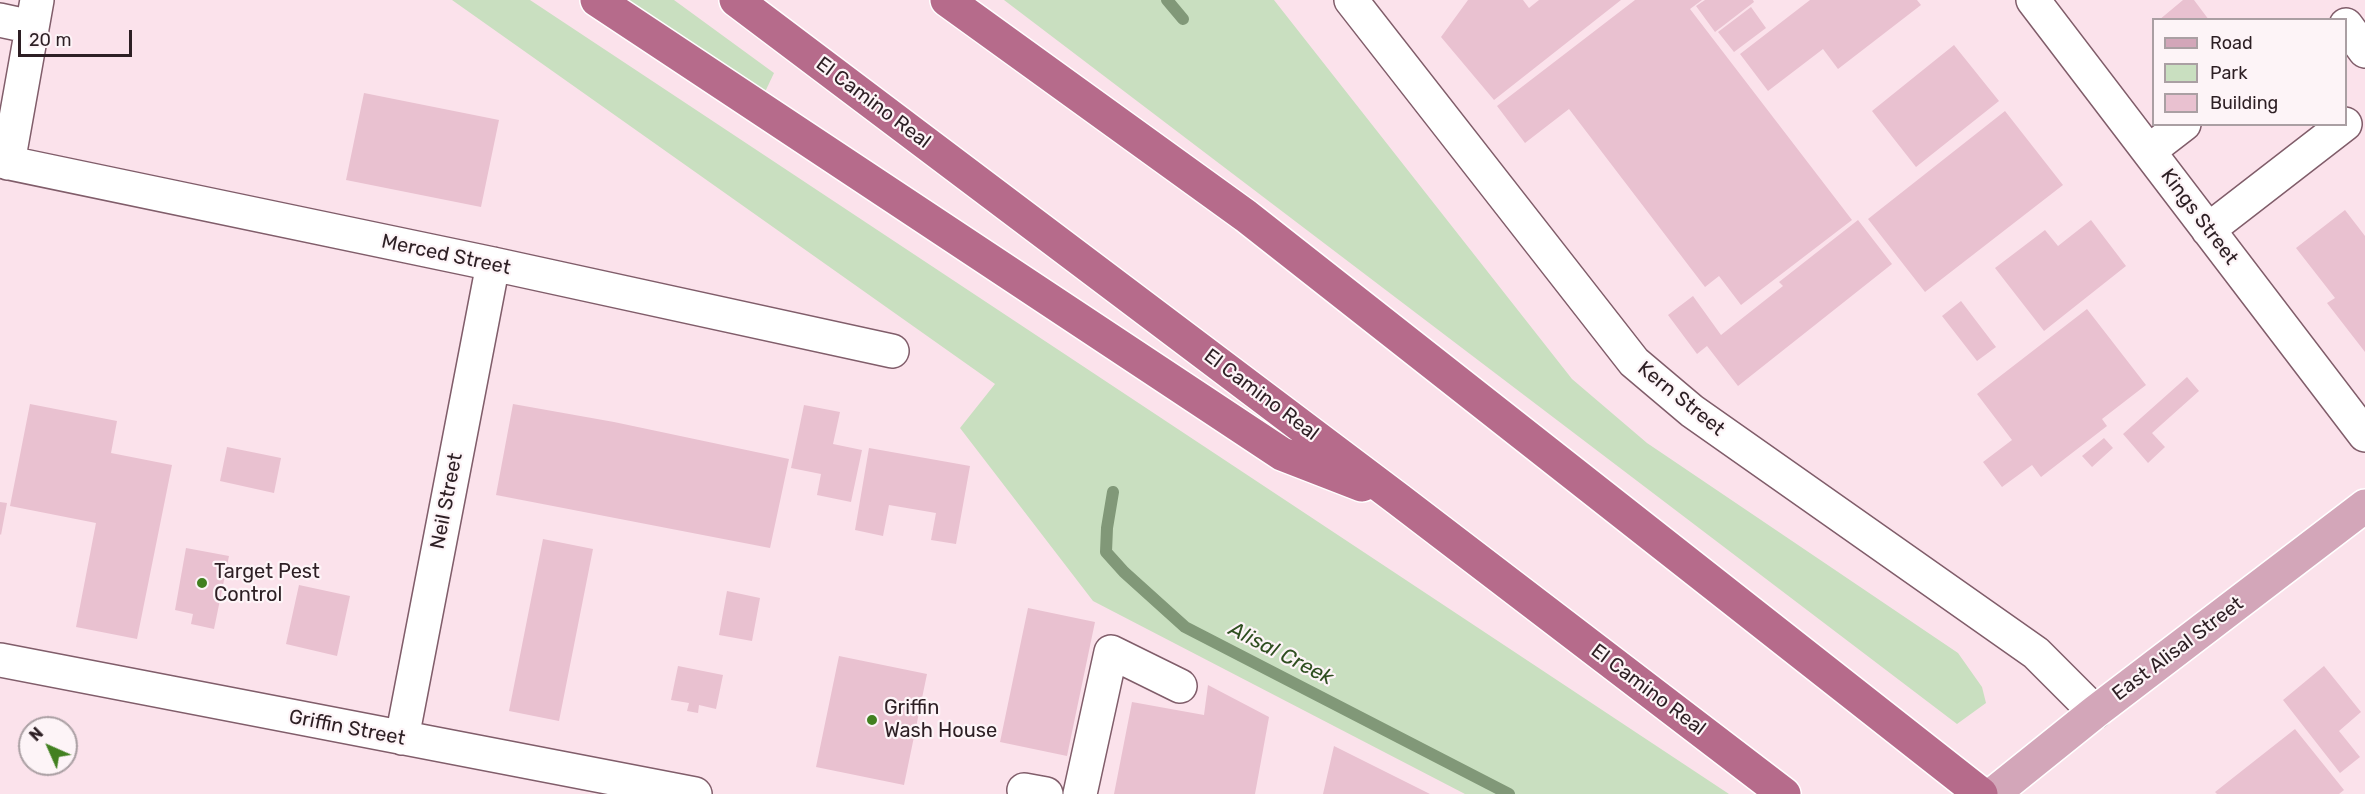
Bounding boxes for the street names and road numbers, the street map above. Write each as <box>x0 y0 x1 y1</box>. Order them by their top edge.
street label: El Camino Real <box>811 52 935 154</box>
street label: Kings Street <box>2155 164 2243 270</box>
street label: Merced Street <box>379 230 513 280</box>
street label: El Camino Real <box>1199 344 1323 446</box>
street label: Kern Street <box>1633 357 1729 441</box>
street label: Neil Street <box>426 451 468 551</box>
street label: East Alisal Street <box>2108 592 2248 706</box>
street label: El Camino Real <box>1586 639 1710 741</box>
street label: Griffin Street <box>287 705 407 751</box>

